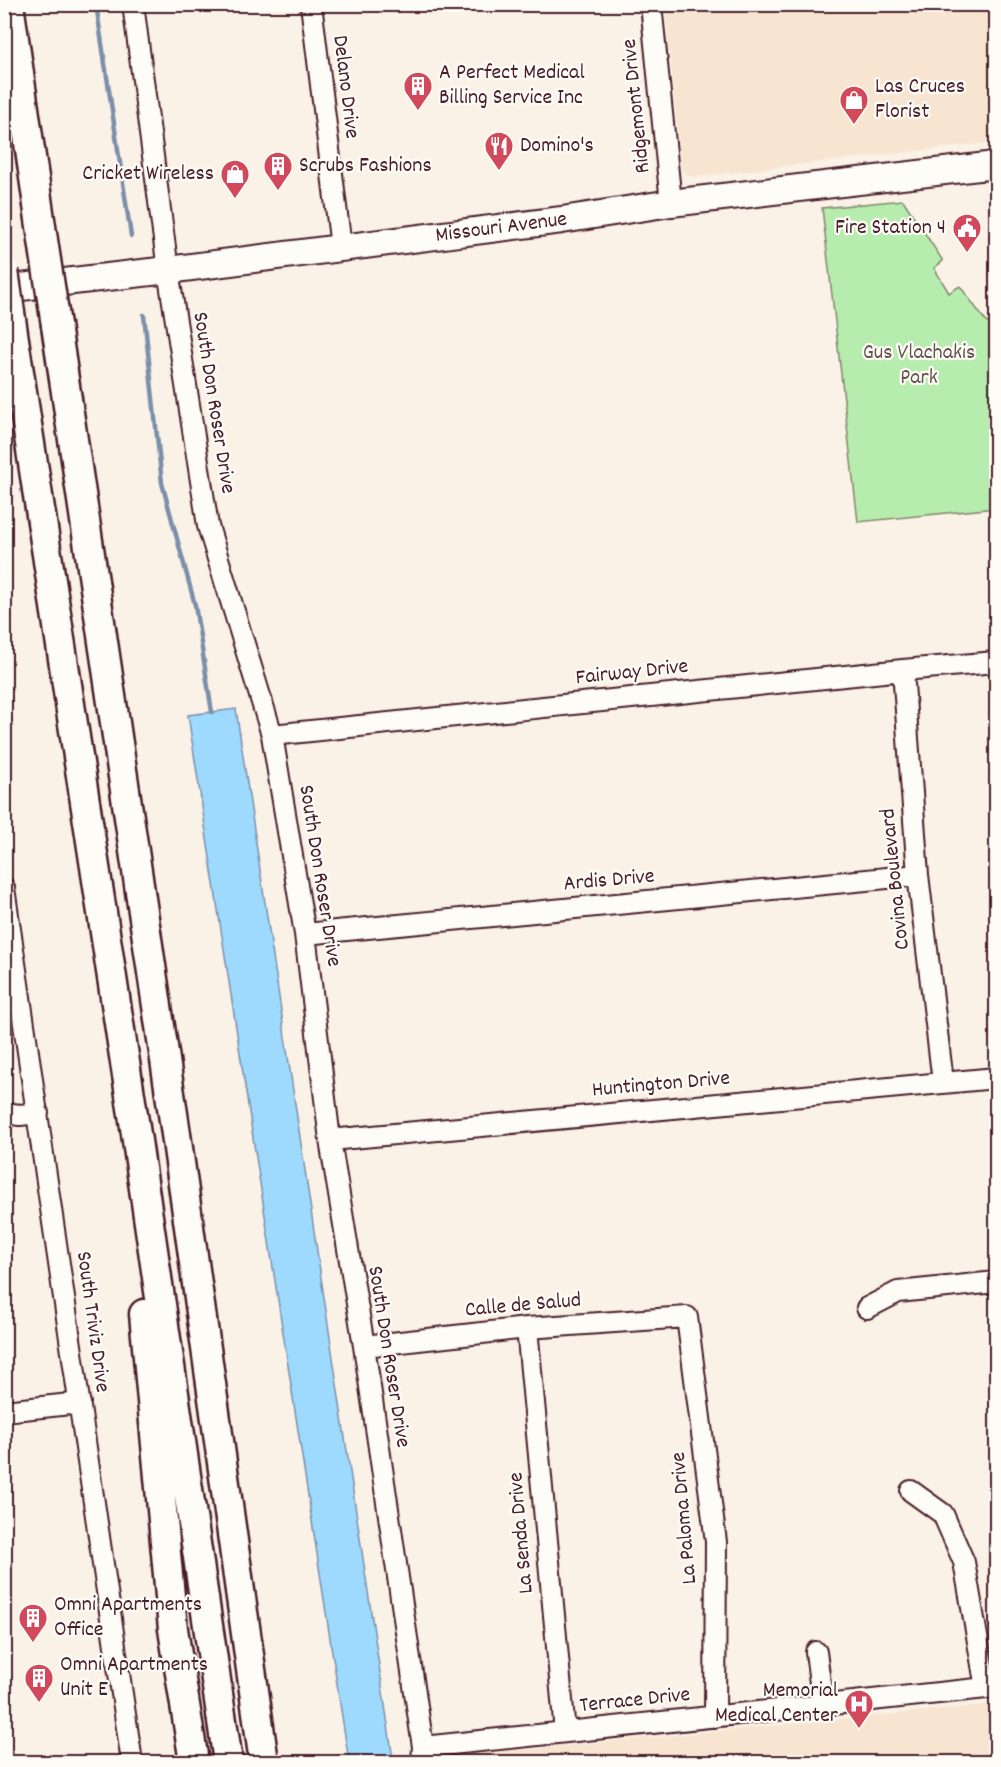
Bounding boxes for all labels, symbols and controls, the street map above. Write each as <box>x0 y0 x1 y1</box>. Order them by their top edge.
street label: Delano Drive <box>323 34 367 140</box>
street label: Ridgemont Drive <box>615 37 659 175</box>
place label: A Perfect Medical Billing Service Inc <box>439 58 585 114</box>
building icon: A Perfect Medical Billing Service Inc <box>402 70 434 112</box>
place label: Las Cruces Florist <box>875 72 965 128</box>
shop icon: Las Cruces Florist <box>838 84 870 126</box>
restaurant icon: Domino's <box>483 130 515 172</box>
place label: Domino's <box>520 131 594 162</box>
building icon: Scrubs Fashions <box>262 150 294 192</box>
place label: Scrubs Fashions <box>299 151 432 182</box>
shop icon: Cricket Wireless <box>219 158 251 200</box>
place label: Cricket Wireless <box>82 159 214 190</box>
street label: Missouri Avenue <box>434 204 569 251</box>
public building icon: Fire Station 4 <box>951 212 983 254</box>
place label: Fire Station 4 <box>835 213 946 244</box>
street label: South Don Roser Drive <box>183 310 243 496</box>
park label: Gus Vlachakis Park <box>863 338 975 394</box>
street label: Fairway Drive <box>574 652 690 694</box>
street label: South Don Roser Drive <box>289 783 349 969</box>
street label: Covina Boulevard <box>873 807 919 951</box>
street label: Ardis Drive <box>562 862 656 900</box>
street label: Huntington Drive <box>591 1064 731 1106</box>
street label: South Triviz Drive <box>67 1249 117 1395</box>
street label: South Don Roser Drive <box>358 1264 418 1450</box>
street label: Calle de Salud <box>464 1285 582 1327</box>
street label: La Paloma Drive <box>664 1451 706 1585</box>
street label: La Senda Drive <box>501 1471 543 1595</box>
place label: Omni Apartments Office <box>54 1590 202 1646</box>
building icon: Omni Apartments Office <box>17 1602 49 1644</box>
place label: Omni Apartments Unit E <box>60 1650 208 1706</box>
building icon: Omni Apartments Unit E <box>23 1662 55 1704</box>
place label: Memorial Medical Center <box>715 1676 839 1732</box>
street label: Terrace Drive <box>578 1680 692 1722</box>
hospital icon: Memorial Medical Center <box>843 1688 875 1730</box>

